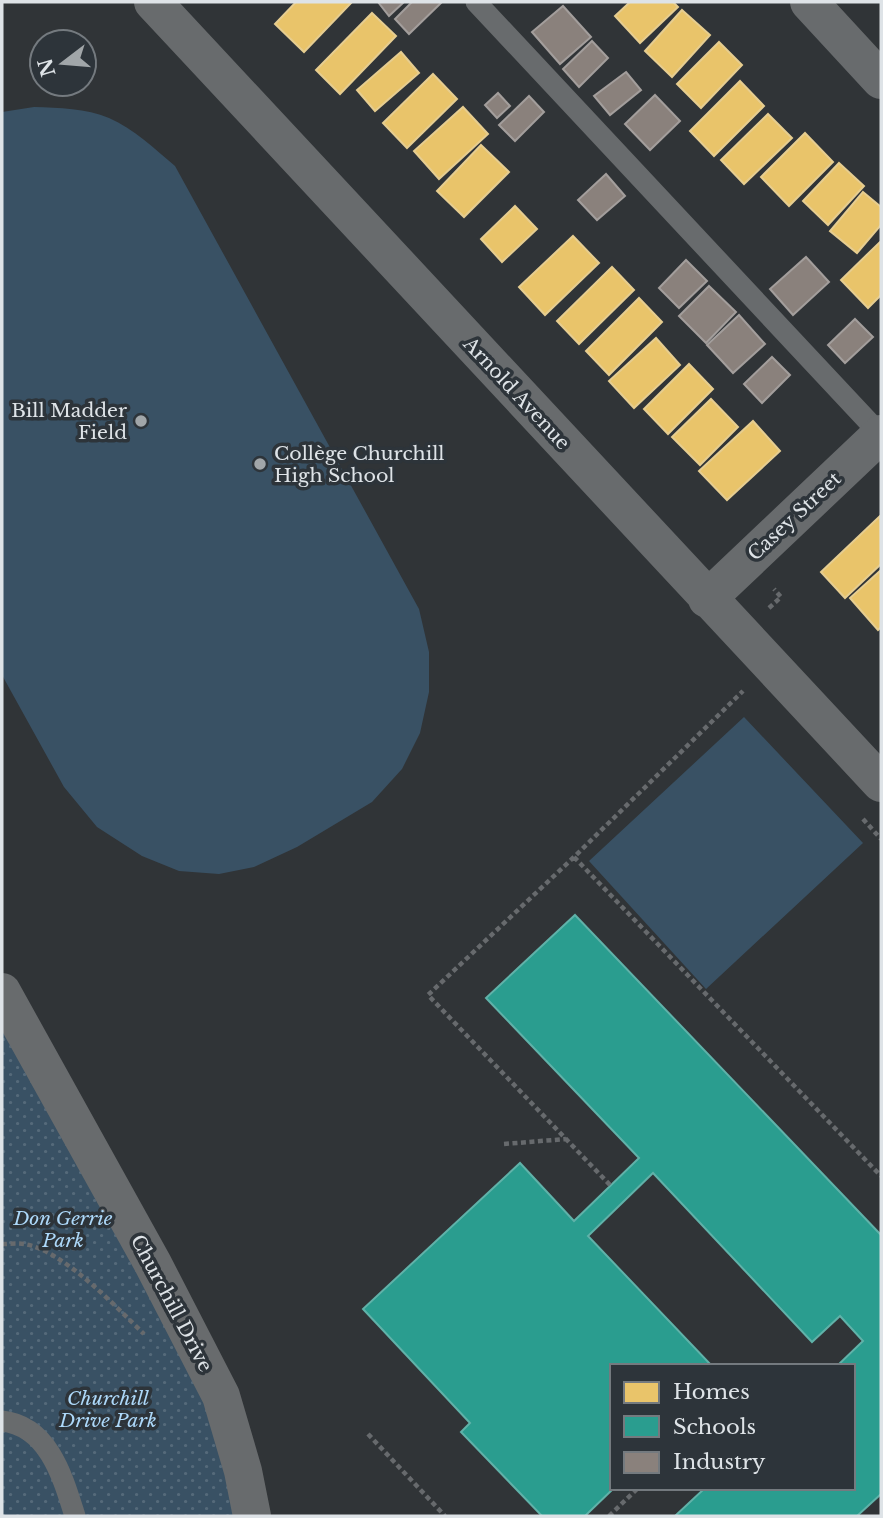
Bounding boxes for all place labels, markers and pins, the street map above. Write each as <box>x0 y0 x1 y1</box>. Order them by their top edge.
place label: Bill Madder Field <box>11 399 127 444</box>
marker: Bill Madder Field <box>133 413 149 429</box>
place label: Collège Churchill High School <box>274 442 445 487</box>
marker: Collège Churchill High School <box>252 456 268 472</box>

